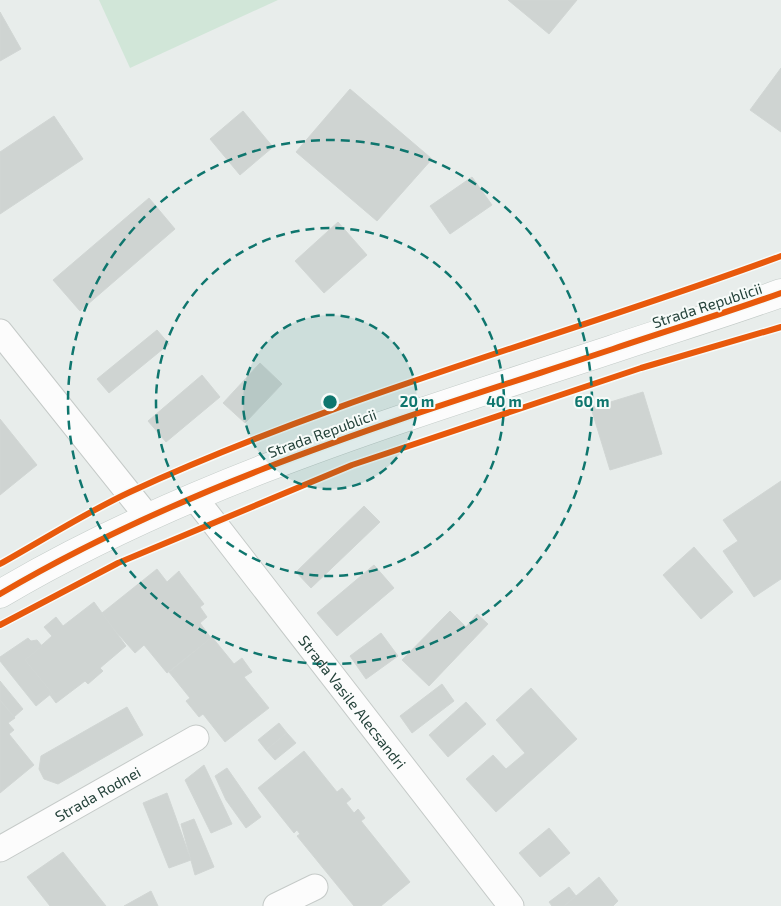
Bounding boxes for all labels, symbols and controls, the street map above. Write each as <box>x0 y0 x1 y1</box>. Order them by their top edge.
street label: Strada Republicii <box>650 279 764 331</box>
text: 20 m <box>400 392 434 410</box>
text: 40 m <box>486 392 522 410</box>
text: 60 m <box>575 392 609 410</box>
centre of rings <box>321 393 339 411</box>
street label: Strada Republicii <box>265 405 379 461</box>
street label: Strada Vasile Alecsandri <box>295 631 410 772</box>
street label: Strada Rodnei <box>52 762 143 825</box>

